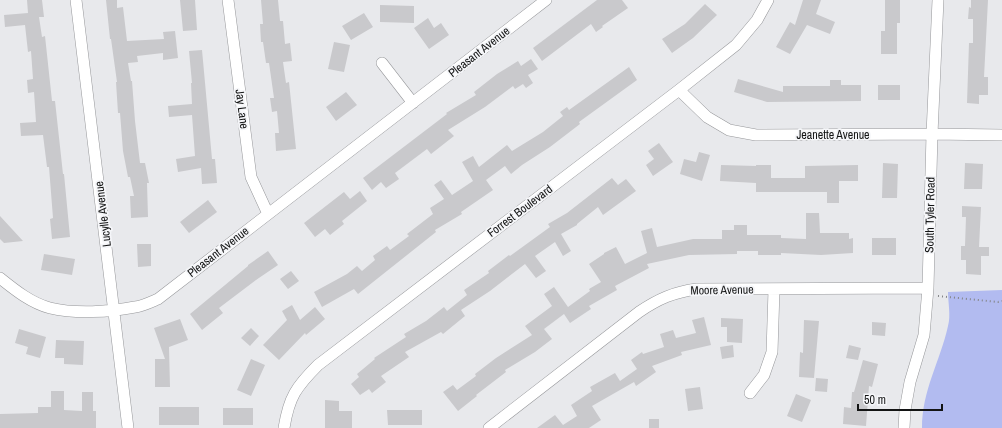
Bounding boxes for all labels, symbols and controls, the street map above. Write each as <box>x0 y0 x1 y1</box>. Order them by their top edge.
street label: Pleasant Avenue <box>445 23 513 81</box>
street label: Jay Lane <box>232 88 252 130</box>
street label: Jeanette Avenue <box>796 127 870 143</box>
street label: South Tyler Road <box>921 177 939 253</box>
street label: Lucylle Avenue <box>91 180 115 248</box>
street label: Forrest Boulevard <box>484 181 556 241</box>
street label: Pleasant Avenue <box>184 223 252 281</box>
street label: Moore Avenue <box>690 281 754 299</box>
scale bar <box>858 386 942 412</box>
text: 50 m <box>864 392 886 408</box>

